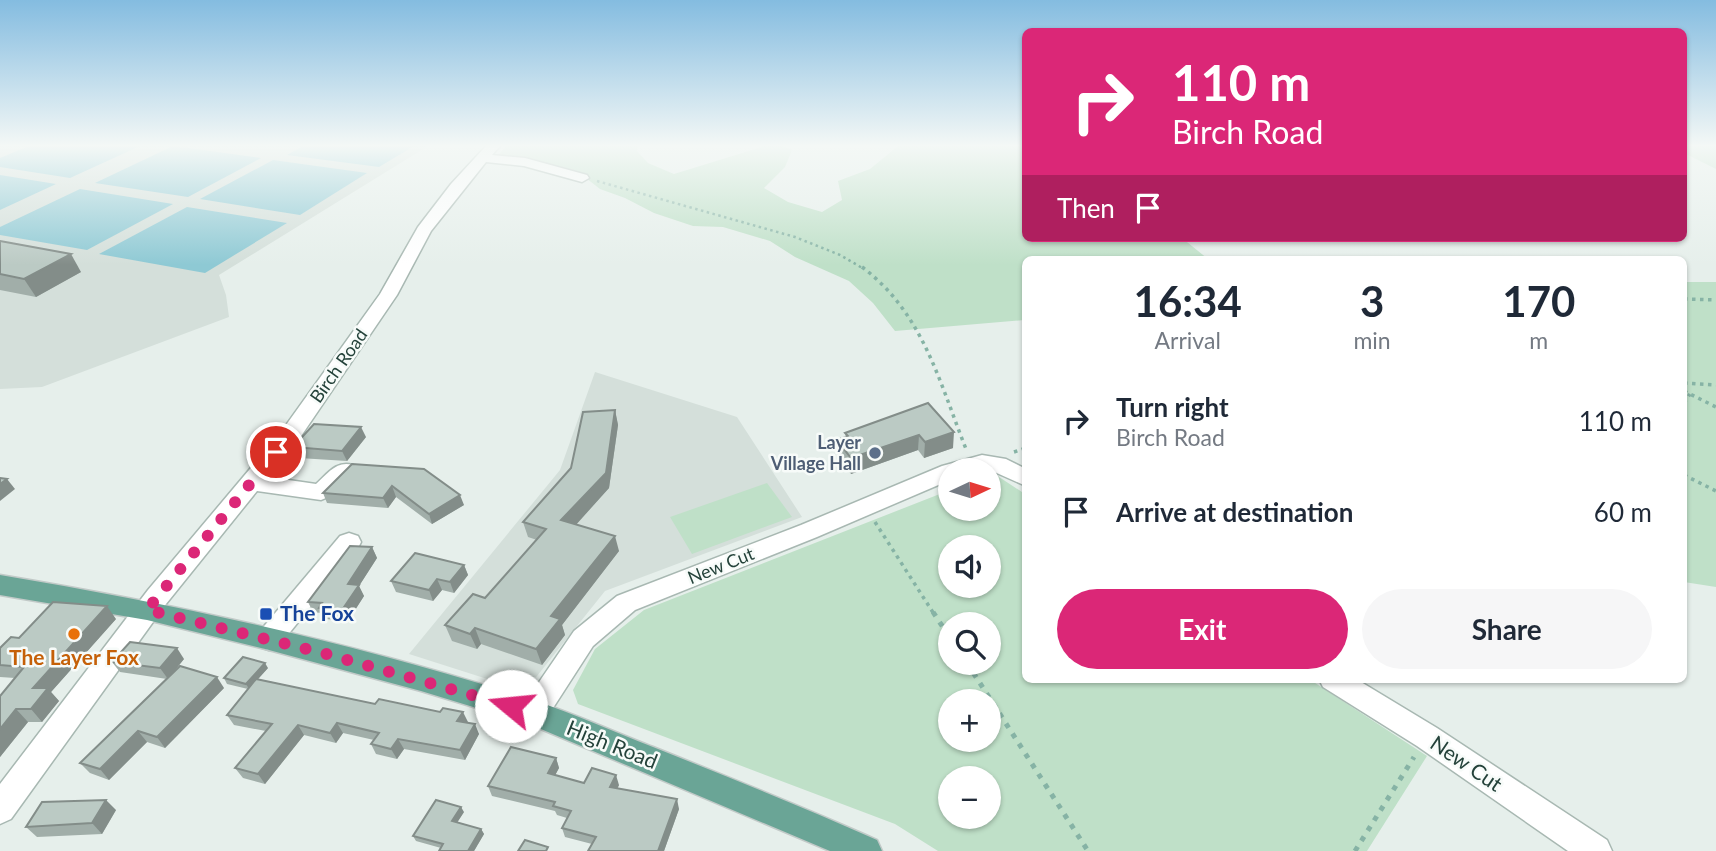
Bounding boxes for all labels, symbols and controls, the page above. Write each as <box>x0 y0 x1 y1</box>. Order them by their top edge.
text: 110 m <box>1172 53 1310 111</box>
icon: right <box>1057 56 1148 147</box>
text: Birch Road <box>1172 112 1323 151</box>
icon: arrive <box>1129 189 1167 227</box>
text: Then <box>1057 192 1115 224</box>
text: 16:34 <box>1134 276 1242 326</box>
text: 3 <box>1360 276 1384 326</box>
text: 170 <box>1502 276 1575 326</box>
street label: Birch Road <box>305 324 372 407</box>
text: Arrival <box>1155 326 1221 354</box>
text: min <box>1353 326 1391 354</box>
text: m <box>1529 326 1548 354</box>
text: Turn right <box>1116 391 1229 423</box>
icon: right <box>1057 402 1095 440</box>
text: 110 m <box>1579 405 1652 437</box>
pin <box>246 422 306 482</box>
text: Birch Road <box>1116 423 1225 451</box>
place label: Layer Village Hall <box>770 431 861 474</box>
icon: arrive <box>257 433 295 471</box>
marker: Layer Village Hall <box>867 445 883 461</box>
north arrow <box>938 458 1001 522</box>
map controls <box>938 458 1001 829</box>
icon: arrive <box>1057 493 1095 531</box>
text: Arrive at destination <box>1116 496 1353 528</box>
text: 60 m <box>1594 496 1652 528</box>
button: sound <box>938 535 1001 598</box>
street label: New Cut <box>684 542 758 588</box>
button: Exit <box>1057 589 1348 669</box>
button: Share <box>1362 589 1652 669</box>
place label: The Fox <box>280 600 354 625</box>
marker: The Fox <box>258 606 274 622</box>
button: search <box>938 612 1001 675</box>
marker: The Layer Fox <box>66 626 82 642</box>
place label: The Layer Fox <box>9 644 139 669</box>
position arrow <box>474 669 548 743</box>
button: + <box>938 689 1001 752</box>
street label: High Road <box>564 714 662 773</box>
street label: New Cut <box>1426 730 1508 796</box>
button: − <box>938 766 1001 829</box>

